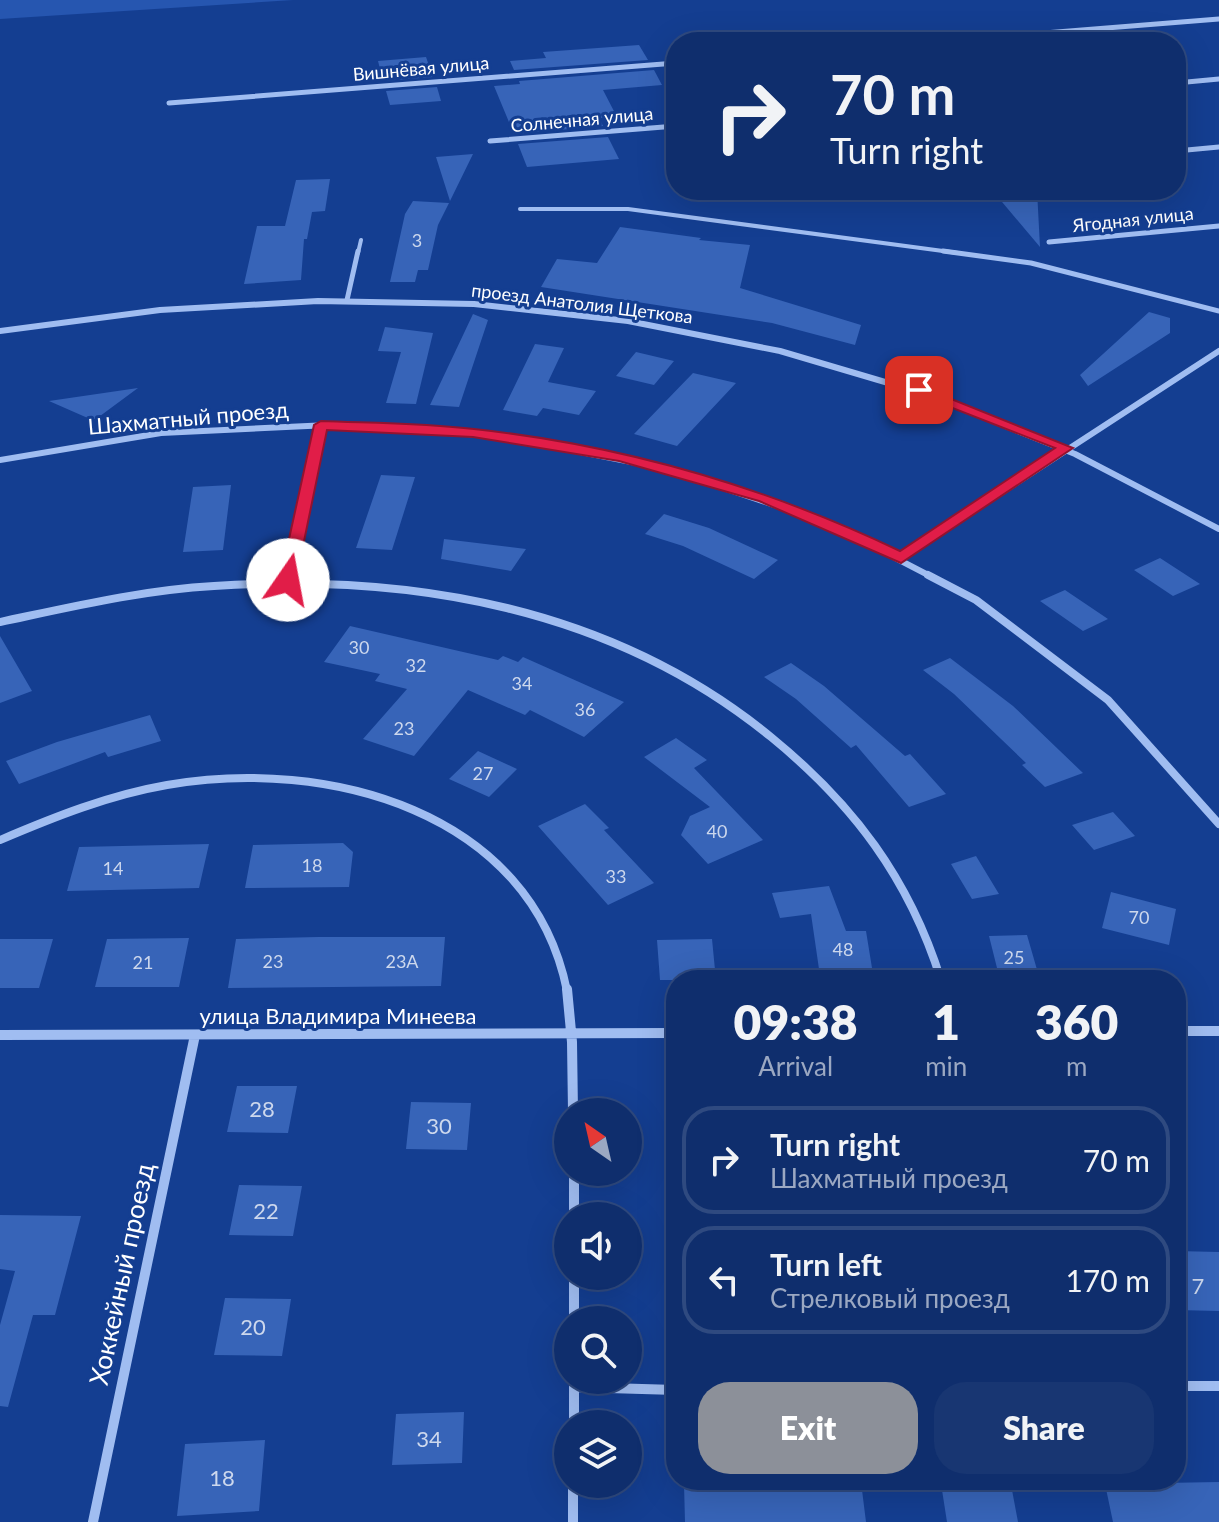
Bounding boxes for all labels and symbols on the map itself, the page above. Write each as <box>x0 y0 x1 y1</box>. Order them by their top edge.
street label: Вишнёвая улица <box>352 51 490 85</box>
street label: Солнечная улица <box>510 102 654 136</box>
street label: Ягодная улица <box>1070 202 1194 236</box>
house number: 3 <box>412 229 422 251</box>
street label: проезд Анатолия Щеткова <box>470 279 694 328</box>
pin <box>885 356 953 424</box>
street label: Шахматный проезд <box>87 395 290 440</box>
position arrow <box>246 538 330 622</box>
house number: 30 <box>349 636 369 658</box>
house number: 32 <box>406 654 426 676</box>
house number: 34 <box>512 672 532 694</box>
house number: 36 <box>575 698 595 720</box>
house number: 23 <box>394 717 414 739</box>
house number: 27 <box>473 762 493 784</box>
house number: 40 <box>707 820 727 842</box>
house number: 18 <box>302 854 322 876</box>
house number: 14 <box>103 857 123 879</box>
house number: 33 <box>606 865 626 887</box>
house number: 70 <box>1129 906 1149 928</box>
house number: 48 <box>833 938 853 960</box>
house number: 25 <box>1004 946 1024 968</box>
house number: 23 <box>263 950 283 972</box>
house number: 23А <box>385 950 419 972</box>
house number: 21 <box>133 951 153 973</box>
street label: улица Владимира Минеева <box>200 1002 477 1029</box>
house number: 28 <box>249 1095 275 1122</box>
north arrow <box>554 1098 642 1186</box>
house number: 30 <box>426 1112 452 1139</box>
street label: Хоккейный проезд <box>82 1160 160 1388</box>
house number: 22 <box>253 1197 279 1224</box>
house number: 7 <box>1192 1272 1204 1299</box>
house number: 20 <box>240 1313 266 1340</box>
house number: 34 <box>416 1425 442 1452</box>
house number: 18 <box>209 1464 235 1491</box>

